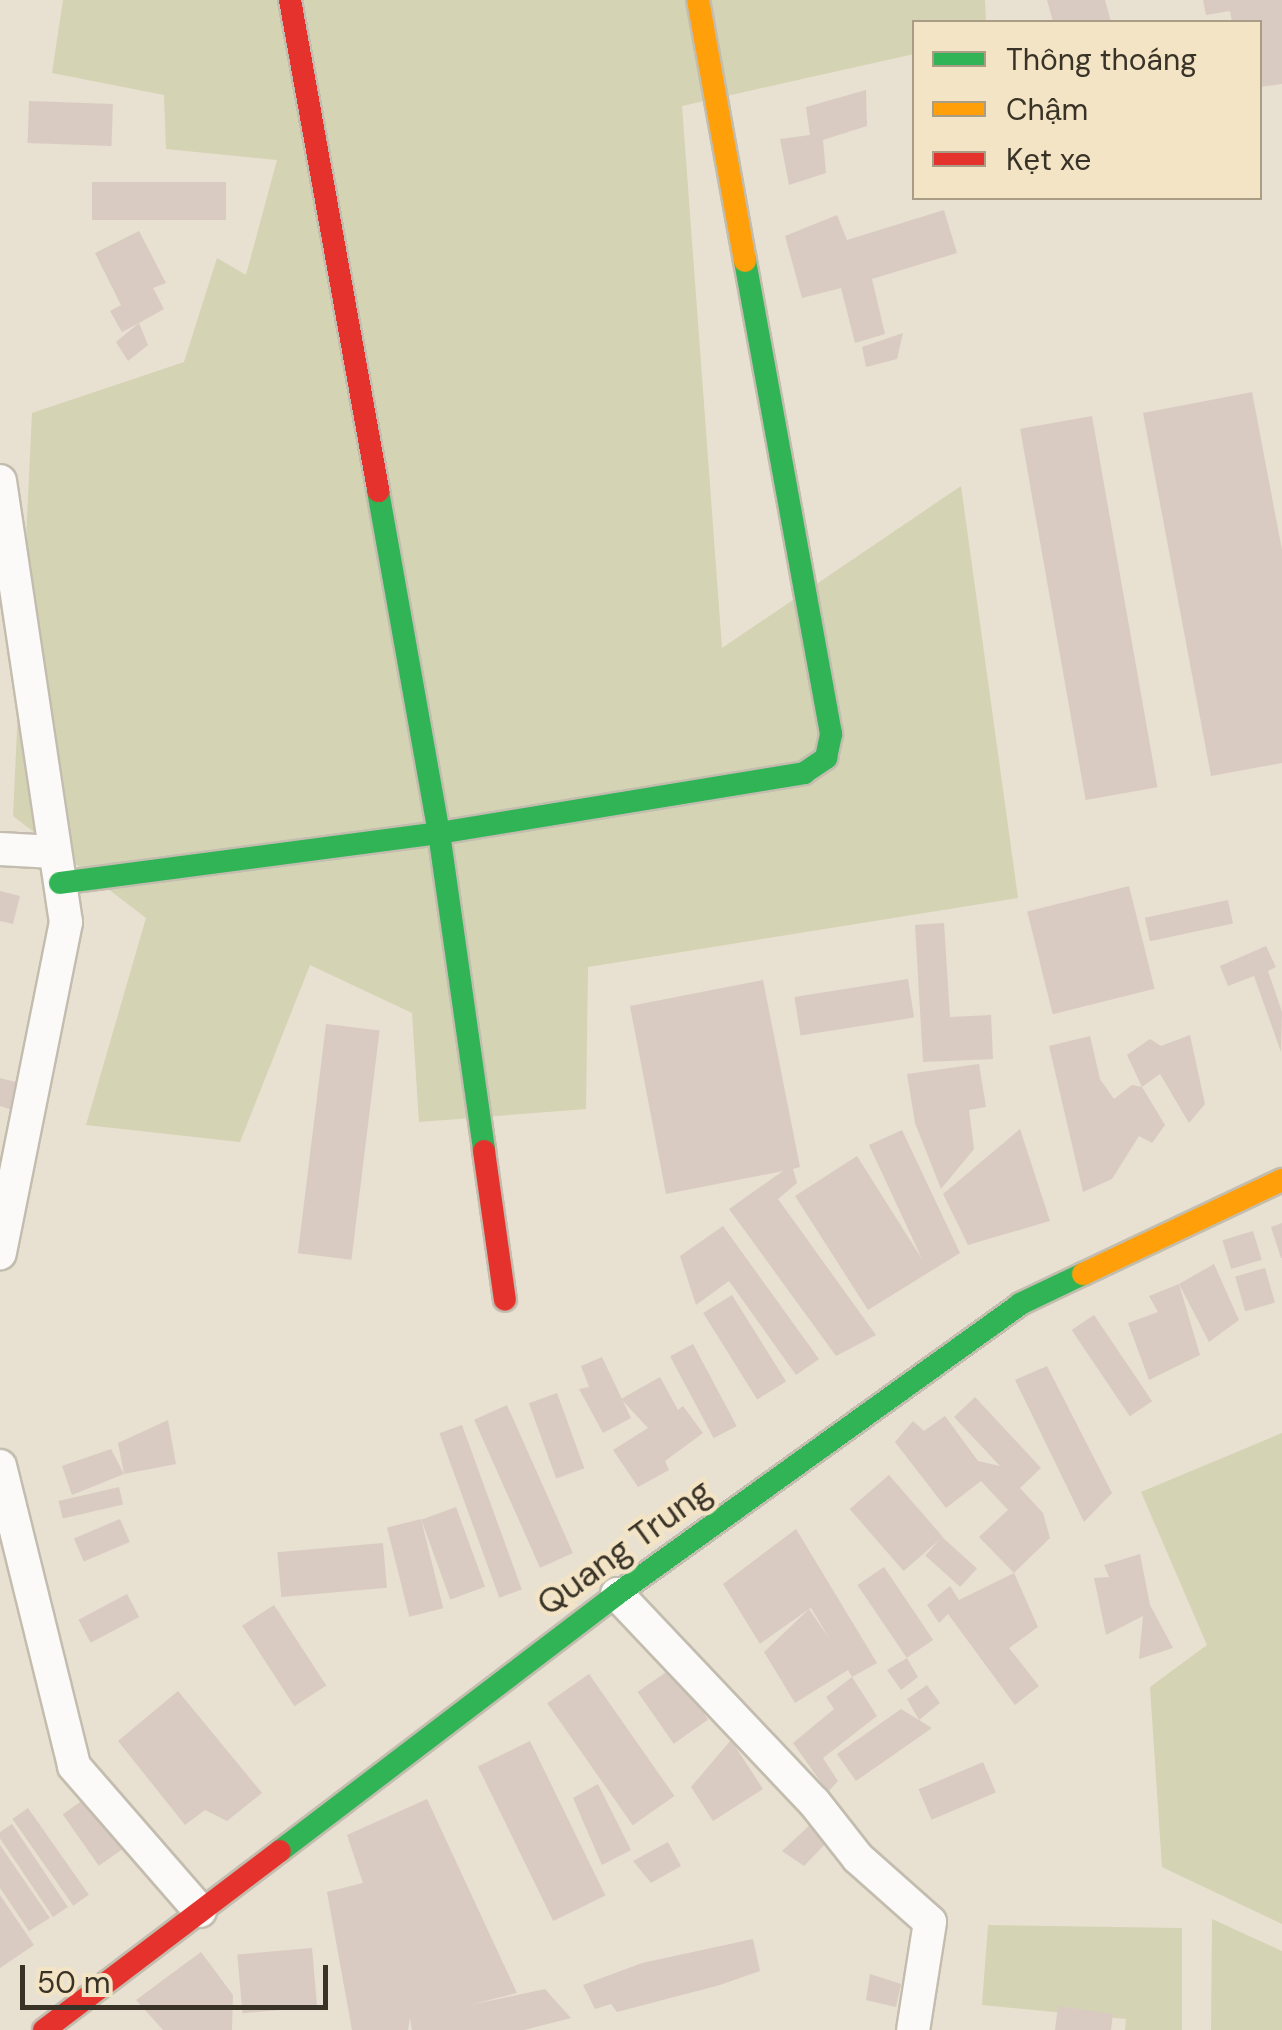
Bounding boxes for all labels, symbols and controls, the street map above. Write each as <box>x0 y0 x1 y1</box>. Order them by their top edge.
legend <box>912 20 1262 200</box>
text: Thông thoáng <box>1006 40 1197 79</box>
text: Chậm <box>1006 90 1088 129</box>
text: Kẹt xe <box>1006 140 1091 179</box>
street label: Quang Trung <box>529 1470 719 1624</box>
scale bar <box>25 1945 332 2007</box>
text: 50 m <box>37 1963 111 2002</box>

